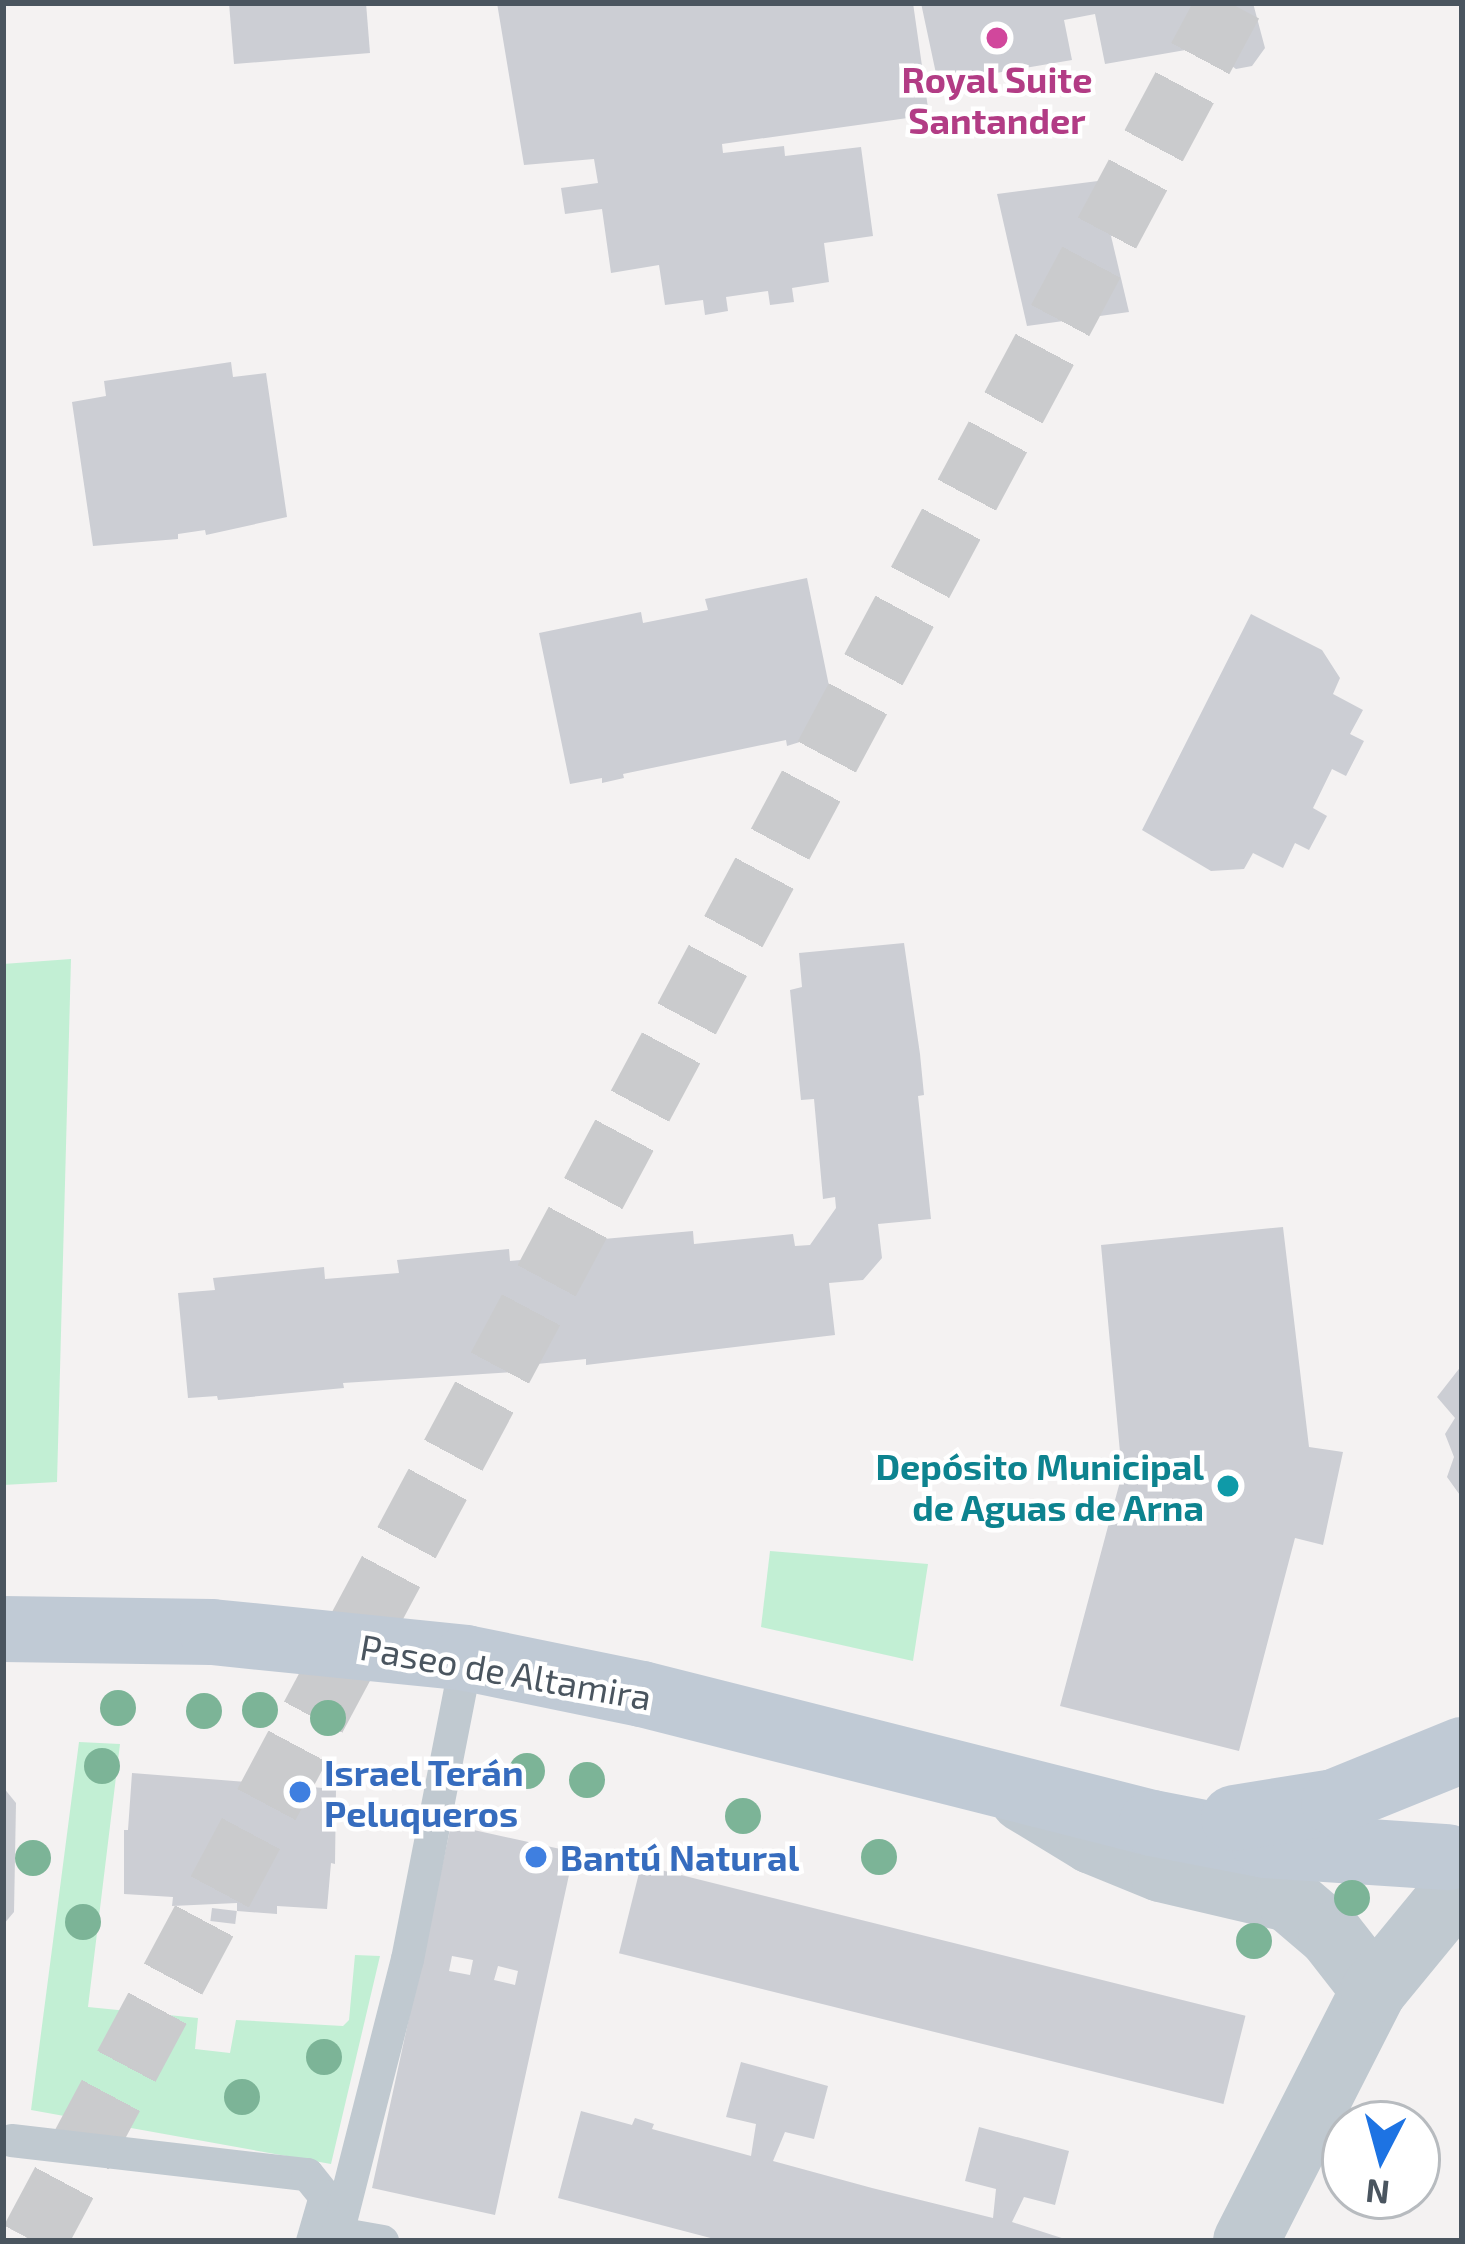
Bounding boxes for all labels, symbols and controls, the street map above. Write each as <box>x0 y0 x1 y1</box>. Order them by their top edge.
marker: Royal Suite Santander <box>984 25 1010 51</box>
place label: Royal Suite Santander <box>901 56 1093 141</box>
place label: Depósito Municipal de Aguas de Arna <box>875 1443 1204 1528</box>
marker: Depósito Municipal de Aguas de Arna <box>1215 1473 1241 1499</box>
street label: Paseo de Altamira <box>357 1624 655 1718</box>
place label: Israel Terán Peluqueros <box>324 1749 525 1834</box>
marker: Israel Terán Peluqueros <box>287 1779 313 1805</box>
place label: Bantú Natural <box>560 1835 799 1879</box>
marker: Bantú Natural <box>523 1844 549 1870</box>
north arrow <box>1321 2100 1441 2220</box>
text: N <box>1364 2172 1391 2214</box>

